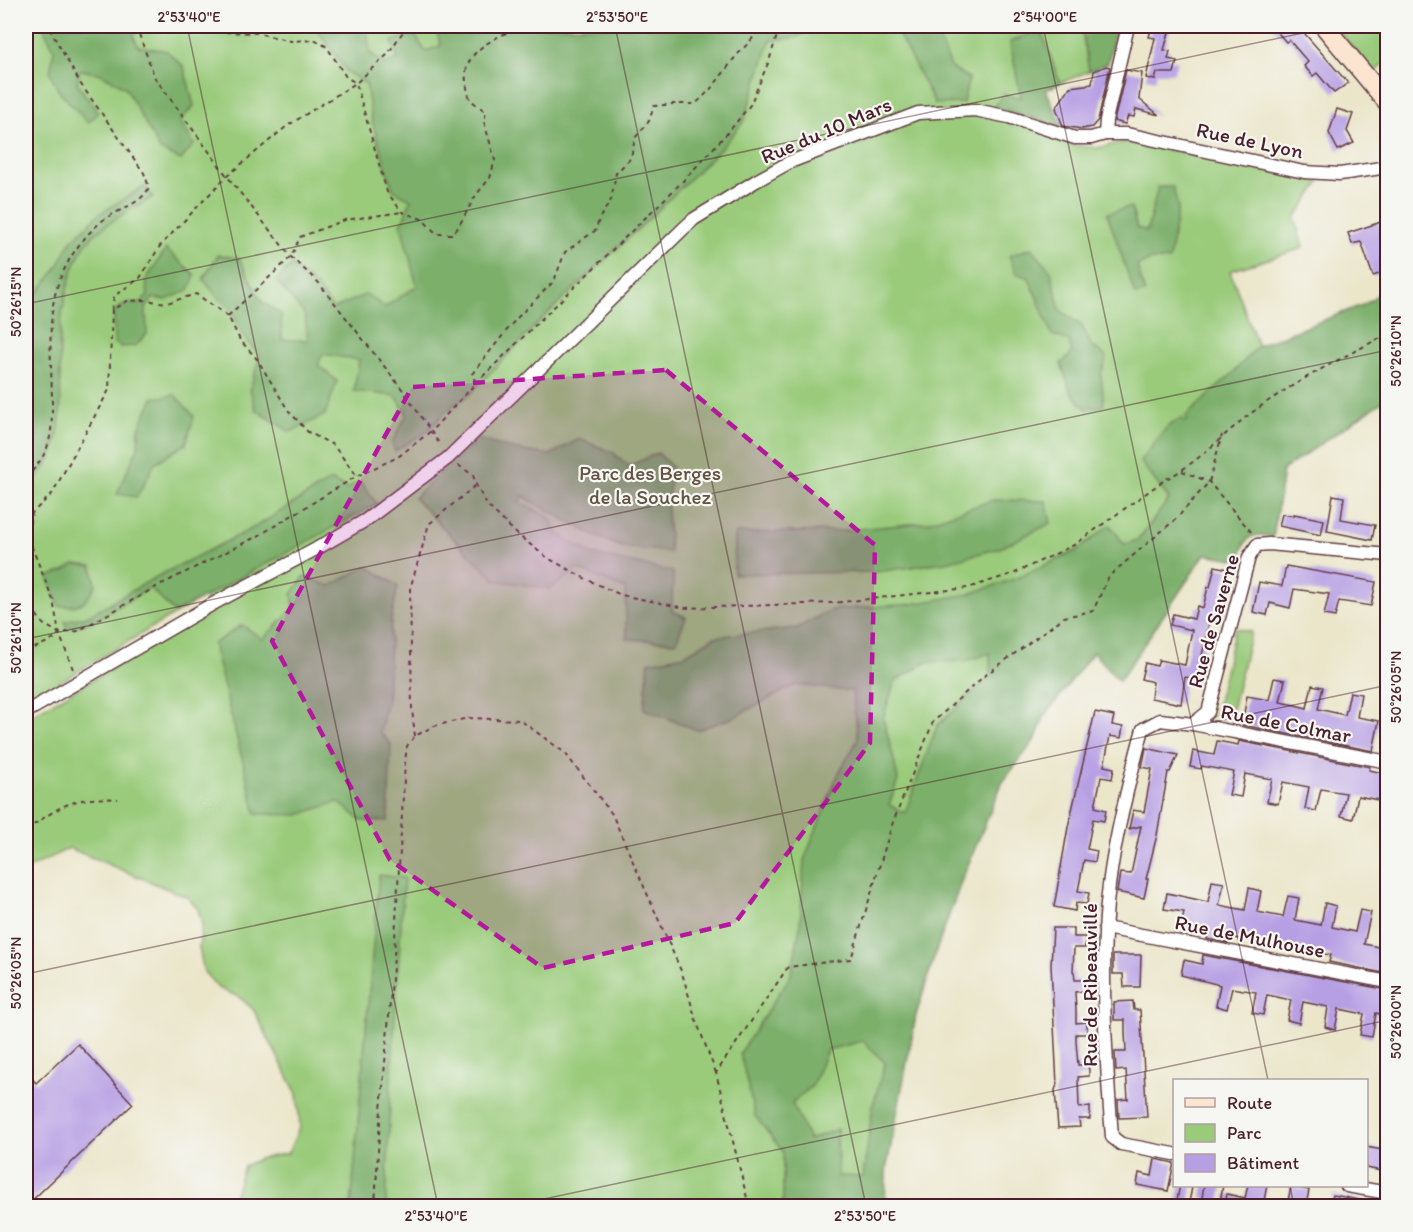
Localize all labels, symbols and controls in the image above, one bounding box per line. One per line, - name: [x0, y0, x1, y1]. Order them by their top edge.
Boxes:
- text: 2°53'40"E: [157, 8, 221, 26]
- text: 2°53'50"E: [586, 8, 648, 26]
- text: 2°54'00"E: [1013, 8, 1077, 26]
- street label: Rue du 10 Mars: [757, 91, 895, 169]
- street label: Rue de Lyon: [1194, 116, 1306, 164]
- text: 50°26'15"N: [7, 267, 25, 337]
- text: 50°26'10"N: [1387, 315, 1405, 387]
- park label: Parc des Berges de la Souchez: [579, 460, 721, 509]
- street label: Rue de Saverne: [1182, 551, 1244, 691]
- text: 50°26'10"N: [7, 602, 25, 674]
- text: 50°26'05"N: [1387, 651, 1405, 723]
- street label: Rue de Colmar: [1219, 698, 1354, 748]
- street label: Rue de Ribeauvillé: [1077, 903, 1102, 1067]
- street label: Rue de Mulhouse: [1173, 909, 1327, 963]
- text: 50°26'05"N: [7, 937, 25, 1009]
- text: 50°26'00"N: [1387, 985, 1405, 1059]
- legend: [1173, 1079, 1368, 1187]
- text: Route: [1227, 1092, 1272, 1114]
- text: Parc: [1227, 1122, 1261, 1144]
- text: Bâtiment: [1227, 1152, 1300, 1174]
- text: 2°53'40"E: [404, 1207, 468, 1225]
- text: 2°53'50"E: [834, 1207, 896, 1225]

